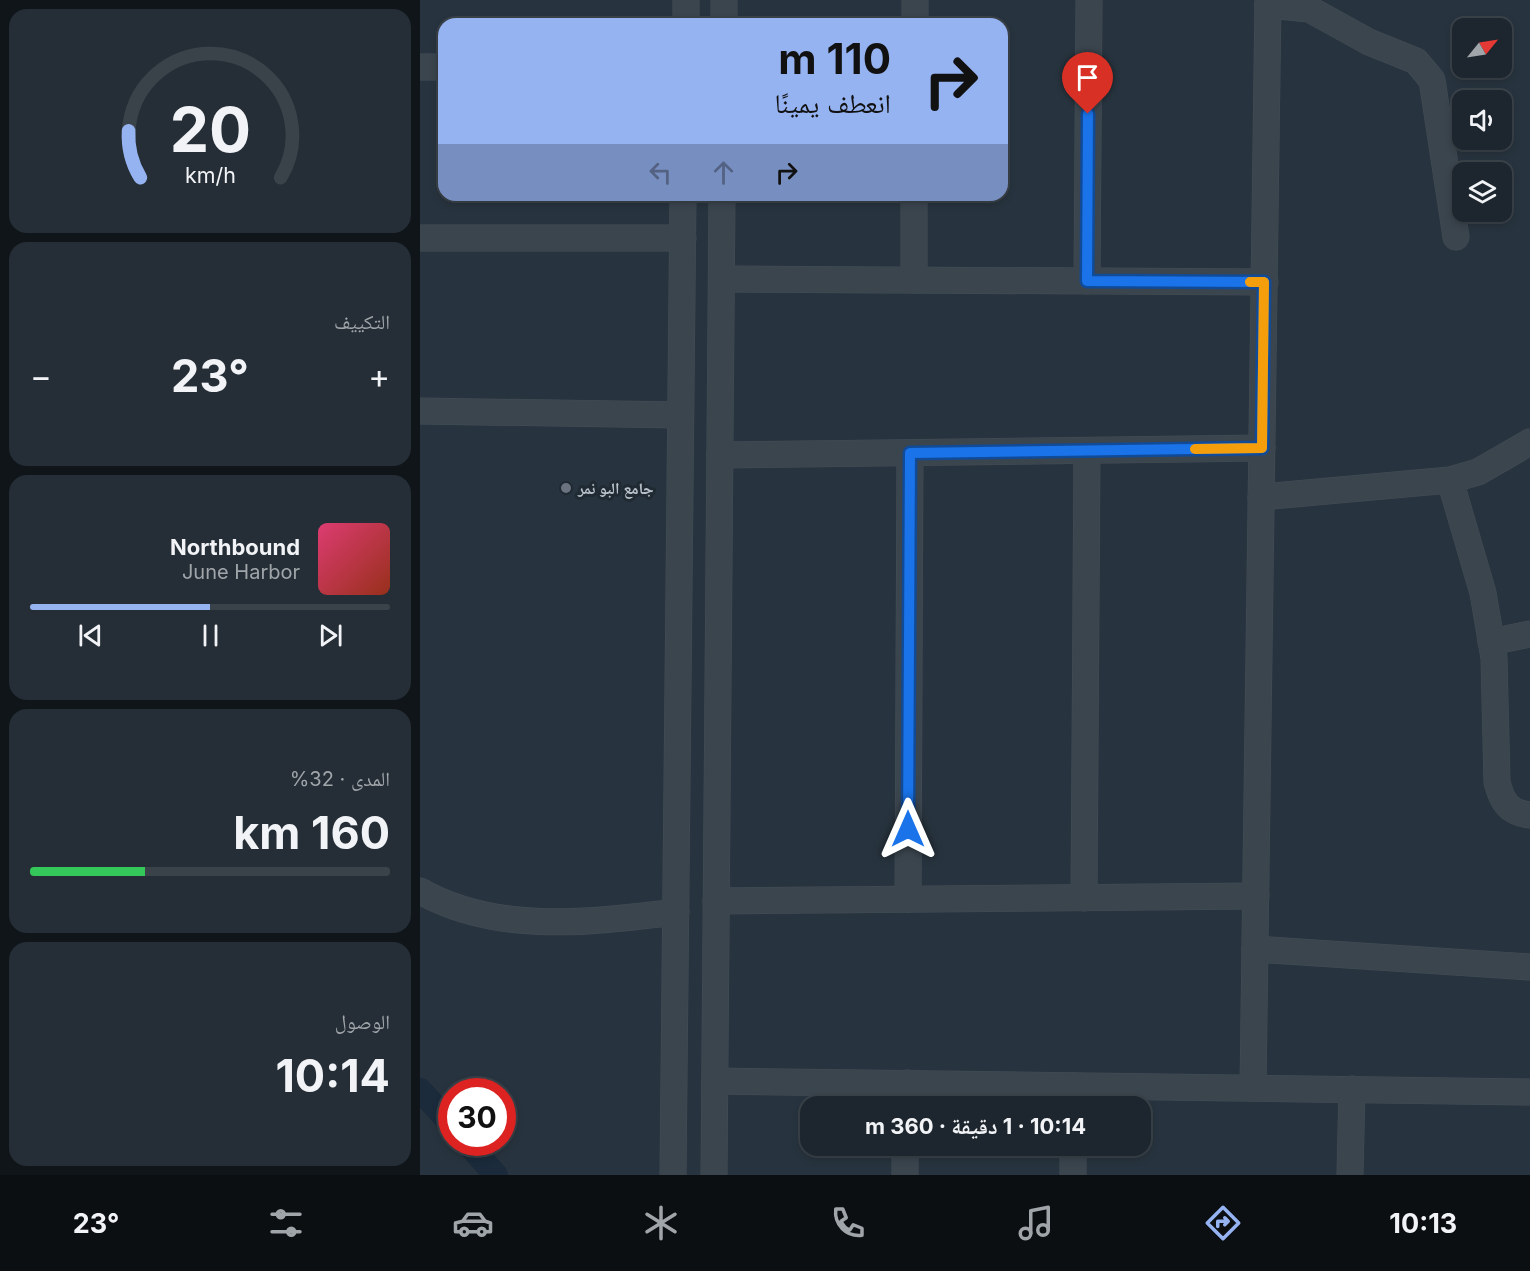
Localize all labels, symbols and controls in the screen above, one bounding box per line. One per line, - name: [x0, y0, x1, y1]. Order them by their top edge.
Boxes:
- north arrow: [1452, 18, 1512, 78]
- map controls: [1452, 18, 1512, 222]
- text: 110 m: [778, 33, 891, 84]
- icon: right: [912, 42, 990, 120]
- pin: [1062, 52, 1113, 114]
- icon: arrive: [1071, 61, 1104, 94]
- text: انعطف يمينًا: [774, 87, 891, 120]
- button: sound: [1452, 90, 1512, 150]
- text: 20: [169, 92, 251, 167]
- icon: left: [644, 156, 677, 189]
- icon: ahead: [707, 156, 740, 189]
- icon: right: [770, 156, 803, 189]
- text: km/h: [185, 162, 235, 188]
- button: layers: [1452, 162, 1512, 222]
- text: التكييف: [334, 310, 390, 334]
- text: 23°: [171, 348, 249, 403]
- text: −: [30, 356, 52, 396]
- text: +: [368, 356, 390, 396]
- place label: جامع البو نمر: [577, 478, 654, 499]
- marker: جامع البو نمر: [559, 481, 573, 495]
- text: Northbound: [170, 534, 300, 560]
- text: June Harbor: [182, 560, 300, 584]
- icon: previous: [74, 619, 107, 652]
- icon: pause: [194, 619, 227, 652]
- icon: next: [314, 619, 347, 652]
- text: المدى · 32%: [290, 767, 390, 791]
- position arrow: [876, 797, 940, 861]
- text: 160 km: [233, 805, 390, 860]
- text: الوصول: [335, 1010, 390, 1034]
- text: 10:14: [275, 1048, 390, 1103]
- speed limit sign: 30: [438, 1078, 516, 1156]
- text: 10:14 · 1 دقيقة · 360 m: [865, 1113, 1086, 1139]
- icon: filters: [265, 1202, 307, 1244]
- icon: car: [452, 1202, 494, 1244]
- icon: climate: [640, 1202, 682, 1244]
- icon: phone: [827, 1202, 869, 1244]
- icon: music: [1015, 1202, 1057, 1244]
- icon: directions: [1202, 1202, 1244, 1244]
- text: 23°: [73, 1207, 119, 1240]
- text: 10:13: [1389, 1207, 1457, 1240]

